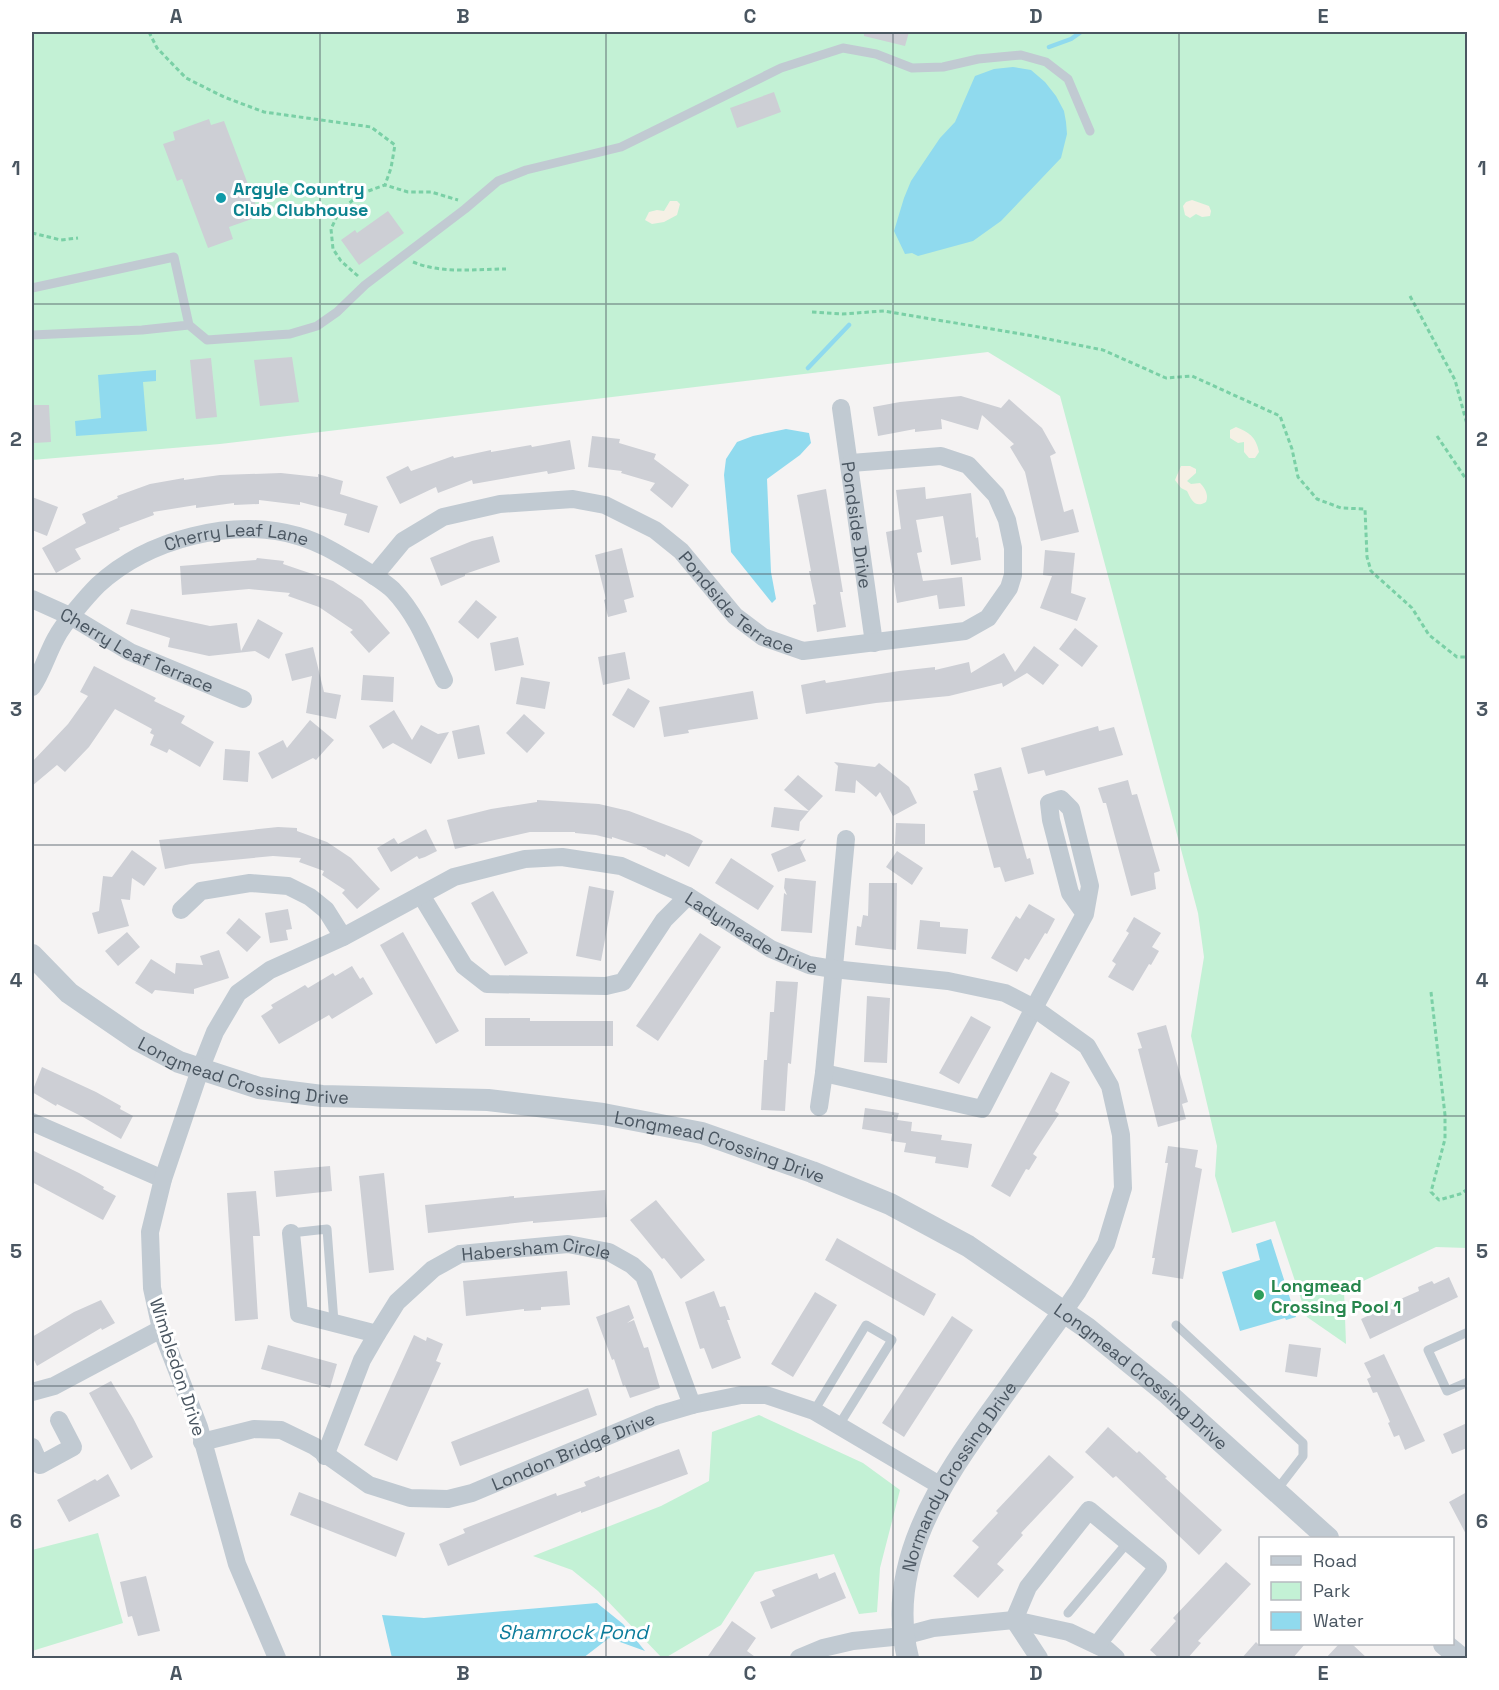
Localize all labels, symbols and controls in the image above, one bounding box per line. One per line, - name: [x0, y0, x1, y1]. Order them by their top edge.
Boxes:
- text: A: [170, 3, 183, 29]
- text: B: [456, 3, 470, 29]
- text: C: [744, 3, 757, 29]
- text: D: [1029, 3, 1043, 29]
- text: E: [1317, 3, 1329, 29]
- text: 1: [11, 155, 21, 181]
- text: 1: [1477, 155, 1487, 181]
- place label: Argyle Country Club Clubhouse: [233, 177, 369, 221]
- marker: Argyle Country Club Clubhouse: [214, 191, 228, 205]
- text: 2: [10, 426, 22, 452]
- text: 2: [1476, 426, 1488, 452]
- street label: Pondside Drive: [837, 460, 878, 590]
- street label: Cherry Leaf Lane: [161, 518, 312, 556]
- street label: Pondside Terrace: [674, 546, 797, 659]
- street label: Cherry Leaf Terrace: [57, 602, 217, 697]
- text: 3: [10, 696, 22, 722]
- text: 3: [1476, 696, 1488, 722]
- street label: Ladymeade Drive: [681, 886, 819, 978]
- text: 4: [10, 967, 23, 993]
- text: 4: [1476, 967, 1489, 993]
- street label: Longmead Crossing Drive: [134, 1031, 349, 1108]
- street label: Longmead Crossing Drive: [613, 1105, 829, 1188]
- street label: Habersham Circle: [460, 1232, 613, 1265]
- text: 5: [10, 1238, 22, 1264]
- text: 5: [1476, 1238, 1488, 1264]
- place label: Longmead Crossing Pool 1: [1271, 1274, 1401, 1318]
- marker: Longmead Crossing Pool 1: [1252, 1288, 1266, 1302]
- street label: Wimbledon Drive: [145, 1295, 211, 1439]
- street label: Longmead Crossing Drive: [1050, 1298, 1233, 1454]
- street label: Normandy Crossing Drive: [896, 1376, 1021, 1574]
- street label: London Bridge Drive: [488, 1406, 658, 1495]
- text: 6: [10, 1508, 22, 1534]
- text: 6: [1476, 1508, 1488, 1534]
- legend: [1259, 1537, 1454, 1645]
- text: Road: [1313, 1549, 1357, 1572]
- text: Park: [1313, 1579, 1351, 1602]
- text: Water: [1313, 1609, 1364, 1632]
- water label: Shamrock Pond: [498, 1619, 650, 1645]
- text: A: [170, 1660, 183, 1686]
- text: B: [456, 1660, 470, 1686]
- text: C: [744, 1660, 757, 1686]
- text: D: [1029, 1660, 1043, 1686]
- text: E: [1317, 1660, 1329, 1686]

